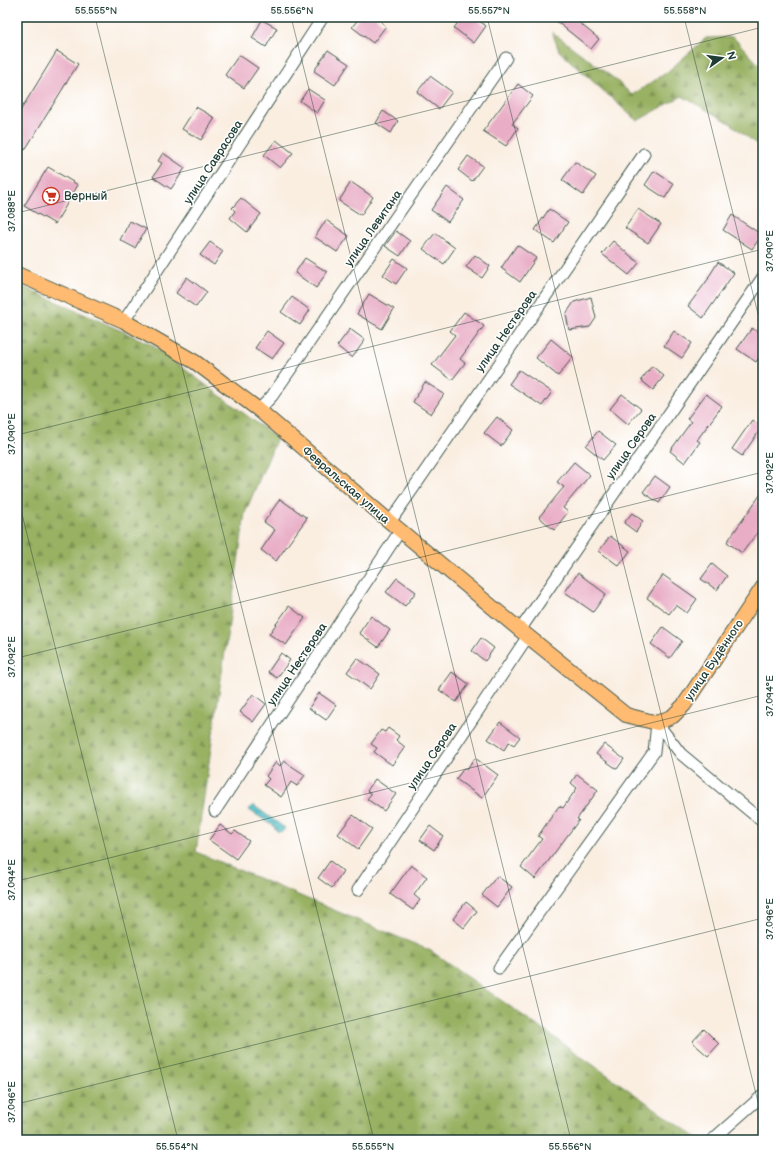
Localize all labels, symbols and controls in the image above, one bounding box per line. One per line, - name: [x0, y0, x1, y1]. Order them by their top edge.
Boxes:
- text: 55.555°N: [75, 5, 117, 17]
- text: 55.556°N: [271, 5, 313, 17]
- text: 55.557°N: [468, 5, 510, 17]
- text: 55.558°N: [664, 5, 706, 17]
- north arrow: [702, 38, 742, 78]
- text: N: [724, 50, 739, 61]
- street label: улица Саврасова: [181, 117, 246, 207]
- supermarket icon: Верный: [41, 186, 61, 206]
- street label: улица Левитана: [341, 187, 405, 269]
- place label: Верный: [64, 189, 107, 204]
- text: 37.088°E: [6, 190, 18, 232]
- text: 37.090°E: [764, 230, 776, 272]
- street label: улица Нестерова: [473, 287, 540, 375]
- street label: улица Серова: [603, 410, 660, 482]
- text: 37.090°E: [6, 413, 18, 455]
- street label: Февральская улица: [299, 443, 393, 527]
- text: 37.092°E: [764, 452, 776, 494]
- street label: улица Будённого: [682, 617, 747, 704]
- street label: улица Нестерова: [264, 620, 331, 709]
- text: 37.092°E: [6, 636, 18, 678]
- text: 37.094°E: [764, 675, 776, 717]
- street label: улица Серова: [404, 720, 460, 793]
- text: 37.094°E: [6, 859, 18, 901]
- text: 37.096°E: [764, 898, 776, 940]
- text: 37.096°E: [6, 1081, 18, 1123]
- text: 55.554°N: [156, 1141, 198, 1153]
- text: 55.555°N: [352, 1141, 394, 1153]
- text: 55.556°N: [549, 1141, 591, 1153]

